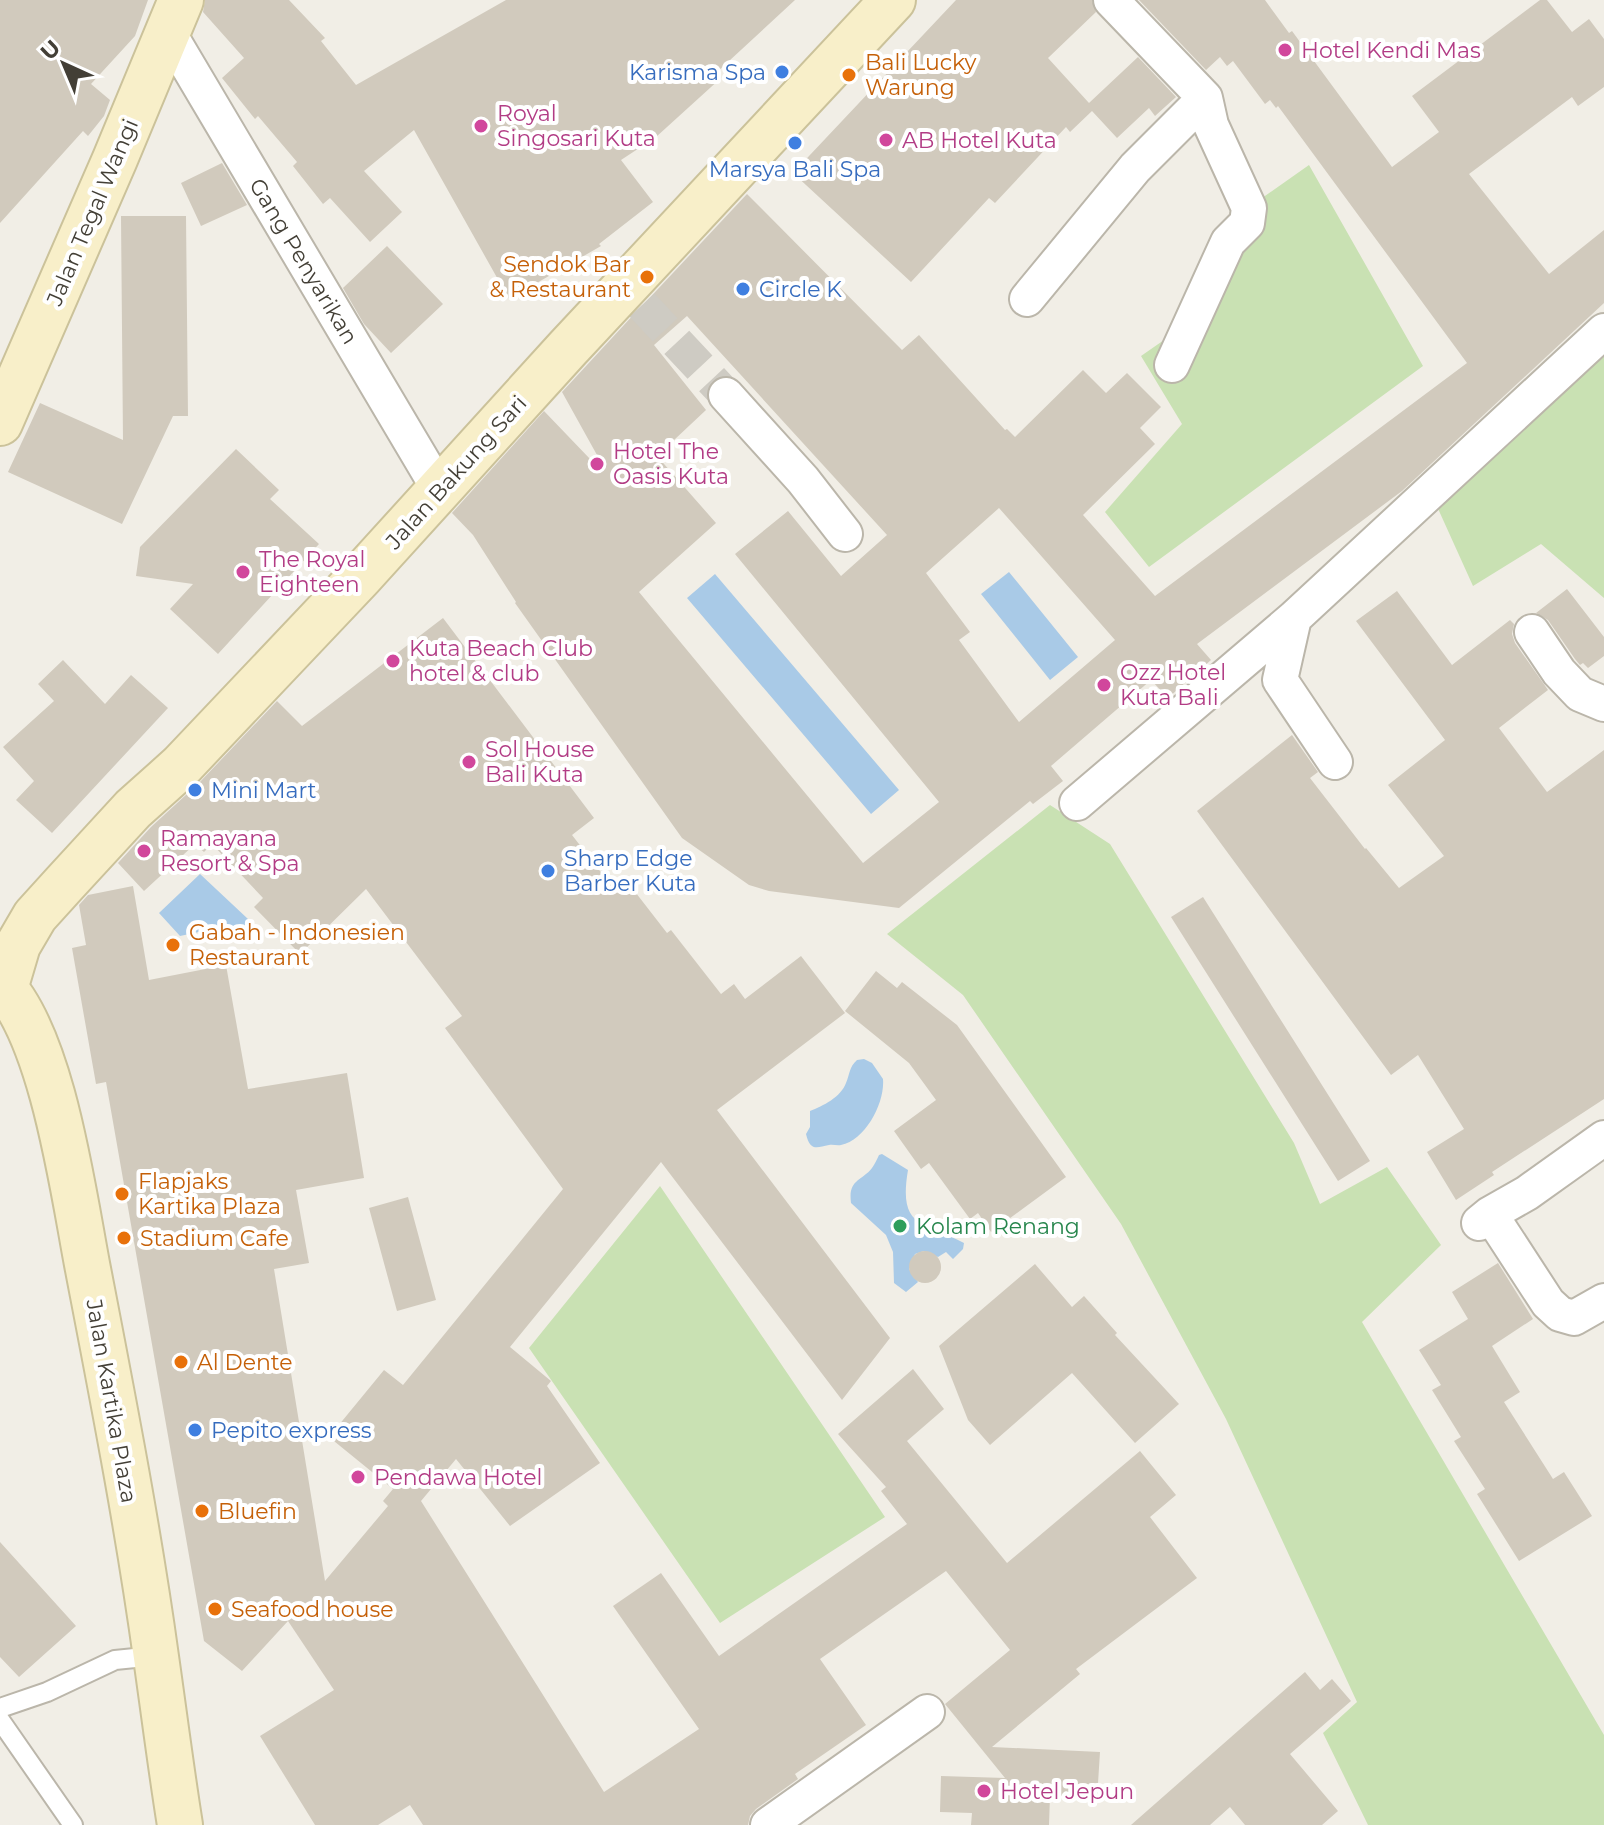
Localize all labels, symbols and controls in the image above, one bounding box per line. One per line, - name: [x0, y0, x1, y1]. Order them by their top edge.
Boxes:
- north arrow: [24, 24, 104, 104]
- text: U: [35, 34, 66, 66]
- place label: Hotel Kendi Mas: [1301, 37, 1481, 64]
- marker: Hotel Kendi Mas: [1276, 41, 1294, 59]
- place label: Bali Lucky Warung: [865, 49, 977, 101]
- place label: Karisma Spa: [629, 59, 766, 86]
- marker: Karisma Spa: [773, 63, 791, 81]
- marker: Bali Lucky Warung: [840, 66, 858, 84]
- place label: Royal Singosari Kuta: [497, 100, 656, 152]
- street label: Jalan Tegal Wangi: [41, 115, 144, 310]
- marker: Royal Singosari Kuta: [472, 117, 490, 135]
- place label: AB Hotel Kuta: [902, 127, 1057, 154]
- marker: AB Hotel Kuta: [877, 131, 895, 149]
- marker: Marsya Bali Spa: [786, 134, 804, 152]
- place label: Marsya Bali Spa: [709, 156, 881, 183]
- street label: Gang Penyarikan: [243, 173, 364, 349]
- place label: Sendok Bar & Restaurant: [490, 251, 631, 303]
- marker: Sendok Bar & Restaurant: [638, 268, 656, 286]
- place label: Circle K: [759, 276, 842, 303]
- marker: Circle K: [734, 280, 752, 298]
- street label: Jalan Bakung Sari: [380, 390, 533, 556]
- place label: Hotel The Oasis Kuta: [613, 438, 729, 490]
- marker: Hotel The Oasis Kuta: [588, 455, 606, 473]
- place label: The Royal Eighteen: [259, 546, 365, 598]
- marker: The Royal Eighteen: [234, 563, 252, 581]
- place label: Kuta Beach Club hotel & club: [409, 635, 593, 687]
- marker: Kuta Beach Club hotel & club: [384, 652, 402, 670]
- place label: Ozz Hotel Kuta Bali: [1120, 659, 1226, 711]
- marker: Ozz Hotel Kuta Bali: [1095, 676, 1113, 694]
- place label: Sol House Bali Kuta: [485, 736, 595, 788]
- marker: Sol House Bali Kuta: [460, 753, 478, 771]
- place label: Mini Mart: [211, 777, 317, 804]
- marker: Mini Mart: [186, 781, 204, 799]
- place label: Ramayana Resort & Spa: [160, 825, 299, 877]
- marker: Ramayana Resort & Spa: [135, 842, 153, 860]
- place label: Sharp Edge Barber Kuta: [564, 845, 697, 897]
- marker: Sharp Edge Barber Kuta: [539, 862, 557, 880]
- place label: Gabah - Indonesien Restaurant: [189, 919, 405, 971]
- marker: Gabah - Indonesien Restaurant: [164, 936, 182, 954]
- place label: Flapjaks Kartika Plaza: [138, 1168, 281, 1220]
- marker: Flapjaks Kartika Plaza: [113, 1185, 131, 1203]
- place label: Kolam Renang: [916, 1213, 1080, 1240]
- marker: Kolam Renang: [891, 1217, 909, 1235]
- place label: Stadium Cafe: [140, 1225, 289, 1252]
- marker: Stadium Cafe: [115, 1229, 133, 1247]
- street label: Jalan Kartika Plaza: [80, 1296, 143, 1505]
- place label: Al Dente: [197, 1349, 293, 1376]
- marker: Al Dente: [172, 1353, 190, 1371]
- place label: Pepito express: [211, 1417, 372, 1444]
- marker: Pepito express: [186, 1421, 204, 1439]
- place label: Pendawa Hotel: [374, 1464, 542, 1491]
- marker: Pendawa Hotel: [349, 1468, 367, 1486]
- place label: Bluefin: [218, 1498, 297, 1525]
- marker: Bluefin: [193, 1502, 211, 1520]
- place label: Seafood house: [231, 1596, 393, 1623]
- marker: Seafood house: [206, 1600, 224, 1618]
- place label: Hotel Jepun: [1000, 1778, 1134, 1805]
- marker: Hotel Jepun: [975, 1782, 993, 1800]

